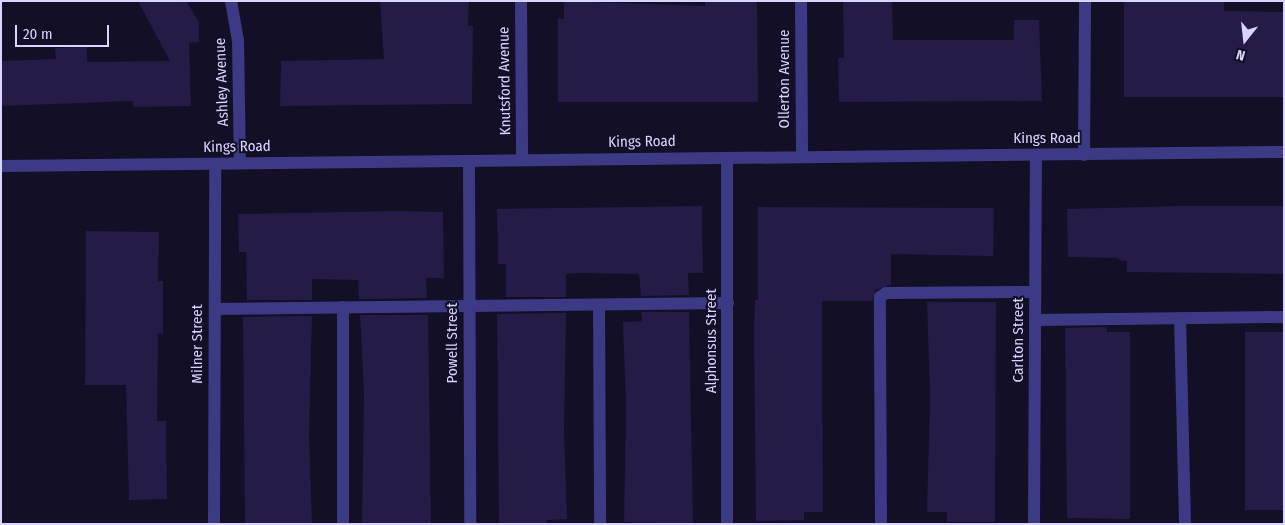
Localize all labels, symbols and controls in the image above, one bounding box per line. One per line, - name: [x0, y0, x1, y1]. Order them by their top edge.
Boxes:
- scale bar: [18, 15, 111, 47]
- north arrow: [1220, 15, 1270, 65]
- text: 20 m: [23, 25, 53, 43]
- street label: Knutsford Avenue: [495, 26, 515, 136]
- street label: Ollerton Avenue: [776, 30, 794, 128]
- street label: Ashley Avenue: [211, 37, 233, 127]
- text: N: [1234, 46, 1247, 64]
- street label: Kings Road: [1013, 130, 1081, 148]
- street label: Kings Road: [608, 132, 676, 152]
- street label: Kings Road: [203, 137, 271, 157]
- street label: Alphonsus Street: [703, 289, 721, 393]
- street label: Carlton Street: [1010, 298, 1028, 382]
- street label: Powell Street: [444, 303, 462, 383]
- street label: Milner Street: [189, 304, 207, 384]

